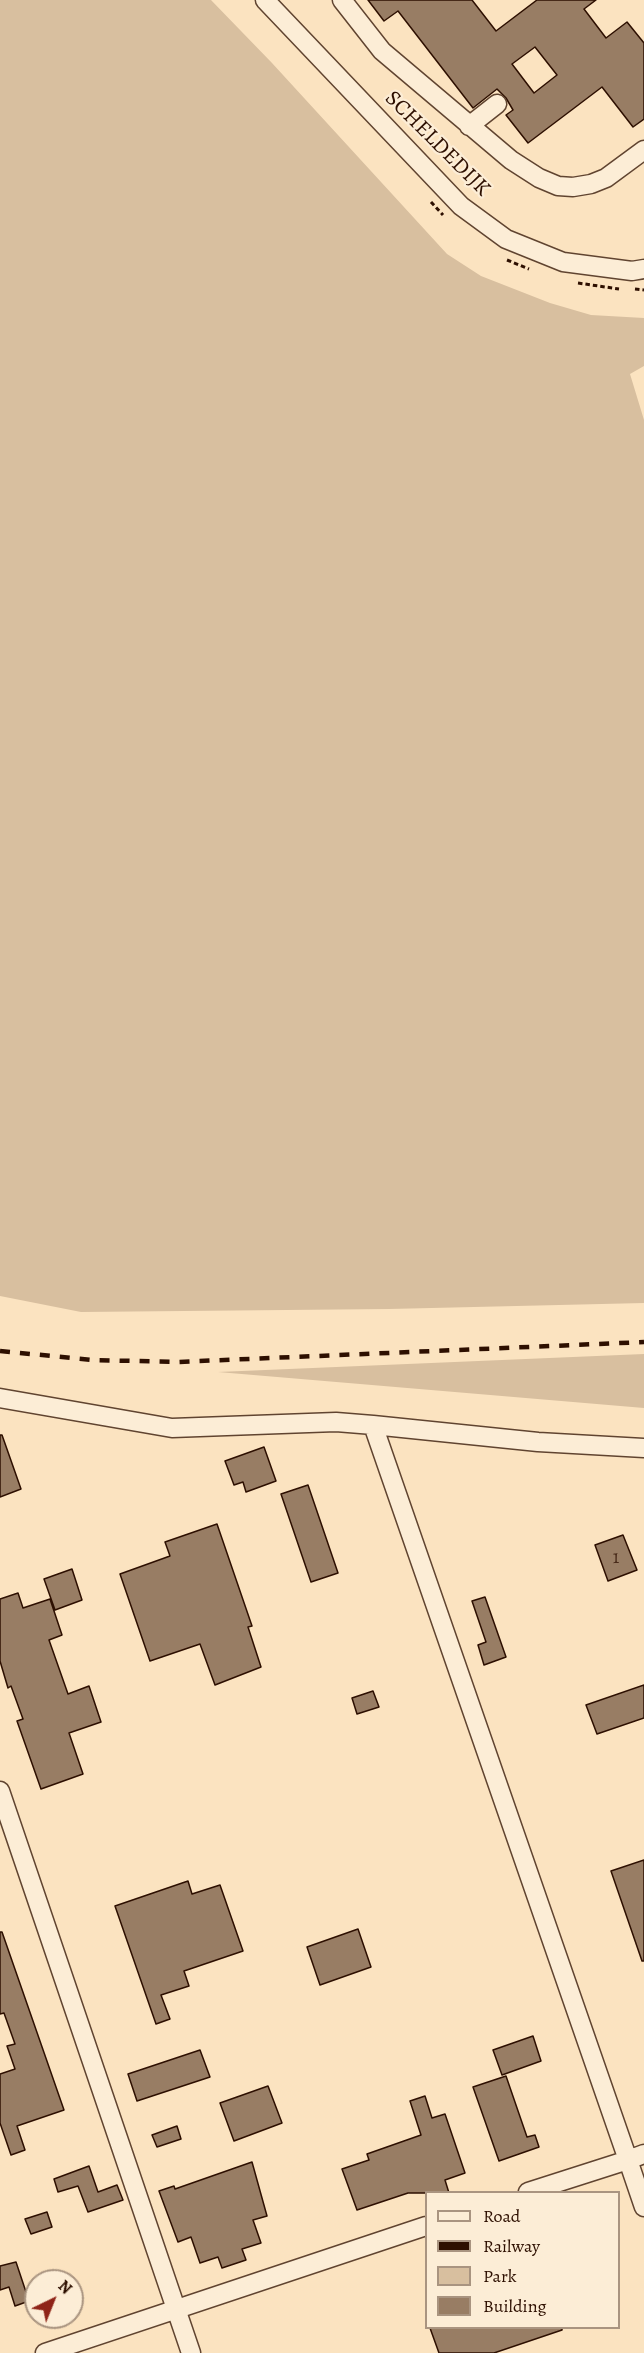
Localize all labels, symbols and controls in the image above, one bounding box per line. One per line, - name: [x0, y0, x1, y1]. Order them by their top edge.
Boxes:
- street label: SCHELDEDIJK: [379, 86, 495, 202]
- house number: 1: [613, 1546, 619, 1570]
- legend: [425, 2191, 620, 2329]
- text: Road: [483, 2204, 520, 2228]
- text: Railway: [483, 2234, 540, 2258]
- text: Park: [483, 2264, 517, 2288]
- north arrow: [24, 2269, 84, 2329]
- text: N: [53, 2275, 77, 2299]
- text: Building: [483, 2294, 547, 2318]

